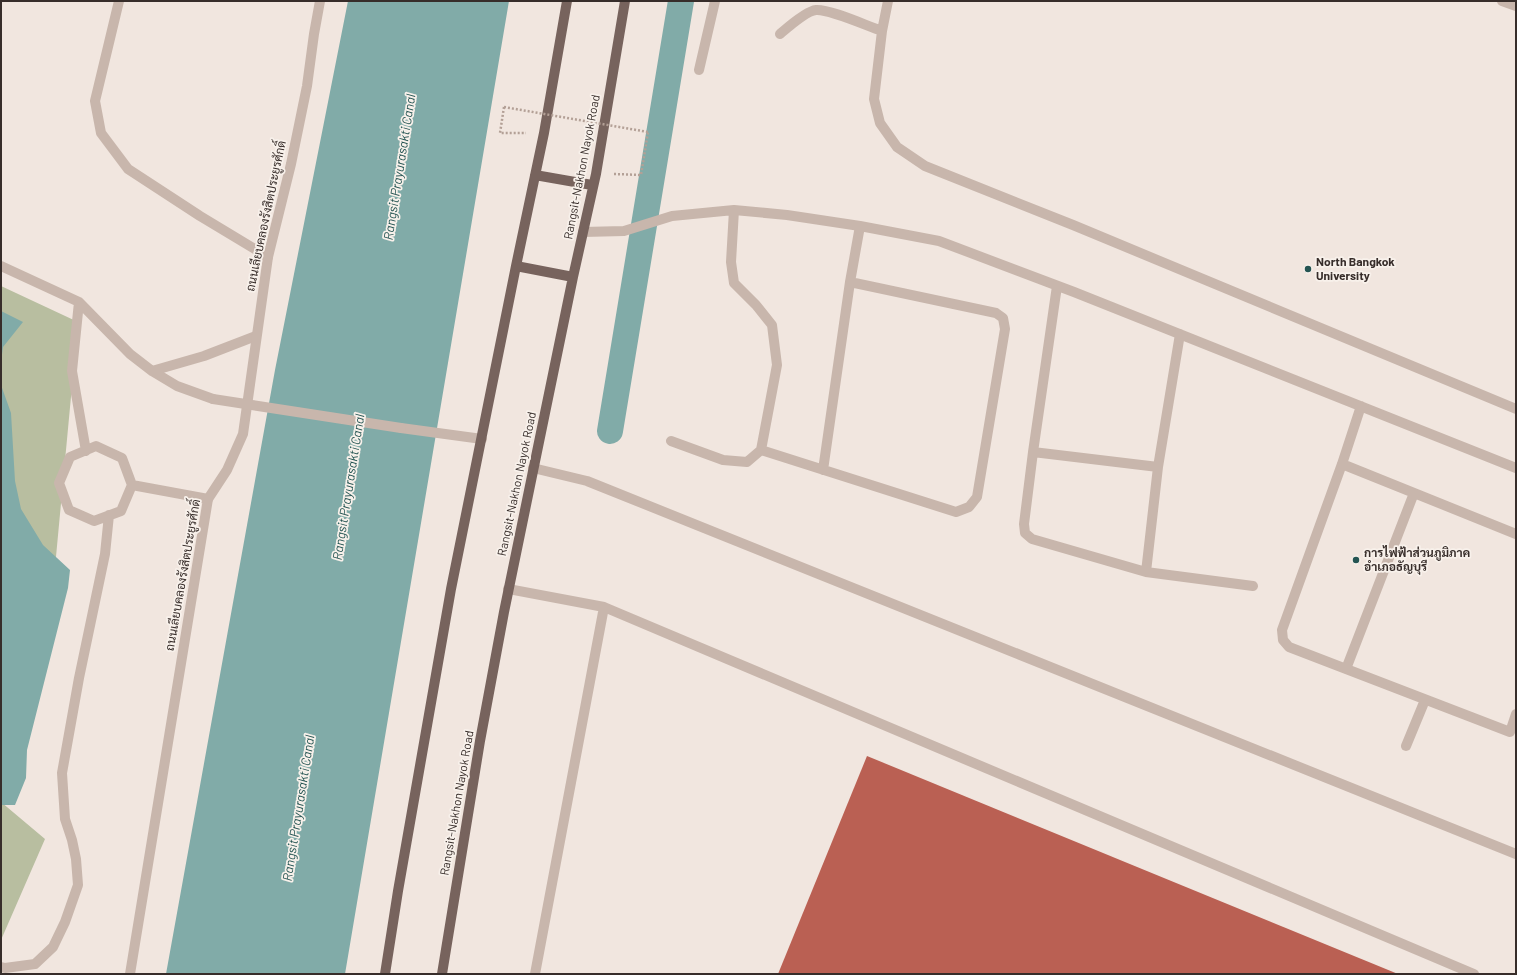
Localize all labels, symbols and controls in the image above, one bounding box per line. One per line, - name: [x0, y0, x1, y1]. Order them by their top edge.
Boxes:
- water label: Rangsit Prayurasakti Canal: [380, 93, 418, 241]
- street label: Rangsit-Nakhon Nayok Road: [560, 93, 602, 240]
- street label: ถนนเลียบคลองรังสิตประยูรศักดิ์: [239, 138, 290, 293]
- place label: North Bangkok University: [1316, 254, 1395, 282]
- marker: North Bangkok University: [1303, 264, 1313, 274]
- street label: Rangsit-Nakhon Nayok Road: [494, 410, 538, 557]
- water label: Rangsit Prayurasakti Canal: [329, 413, 367, 561]
- street label: ถนนเลียบคลองรังสิตประยูรศักดิ์: [158, 497, 204, 652]
- place label: การไฟฟ้าส่วนภูมิภาค อำเภอธัญบุรี: [1364, 545, 1470, 575]
- marker: การไฟฟ้าส่วนภูมิภาค อำเภอธัญบุรี: [1351, 555, 1361, 565]
- street label: Rangsit-Nakhon Nayok Road: [436, 729, 476, 876]
- water label: Rangsit Prayurasakti Canal: [279, 734, 317, 882]

